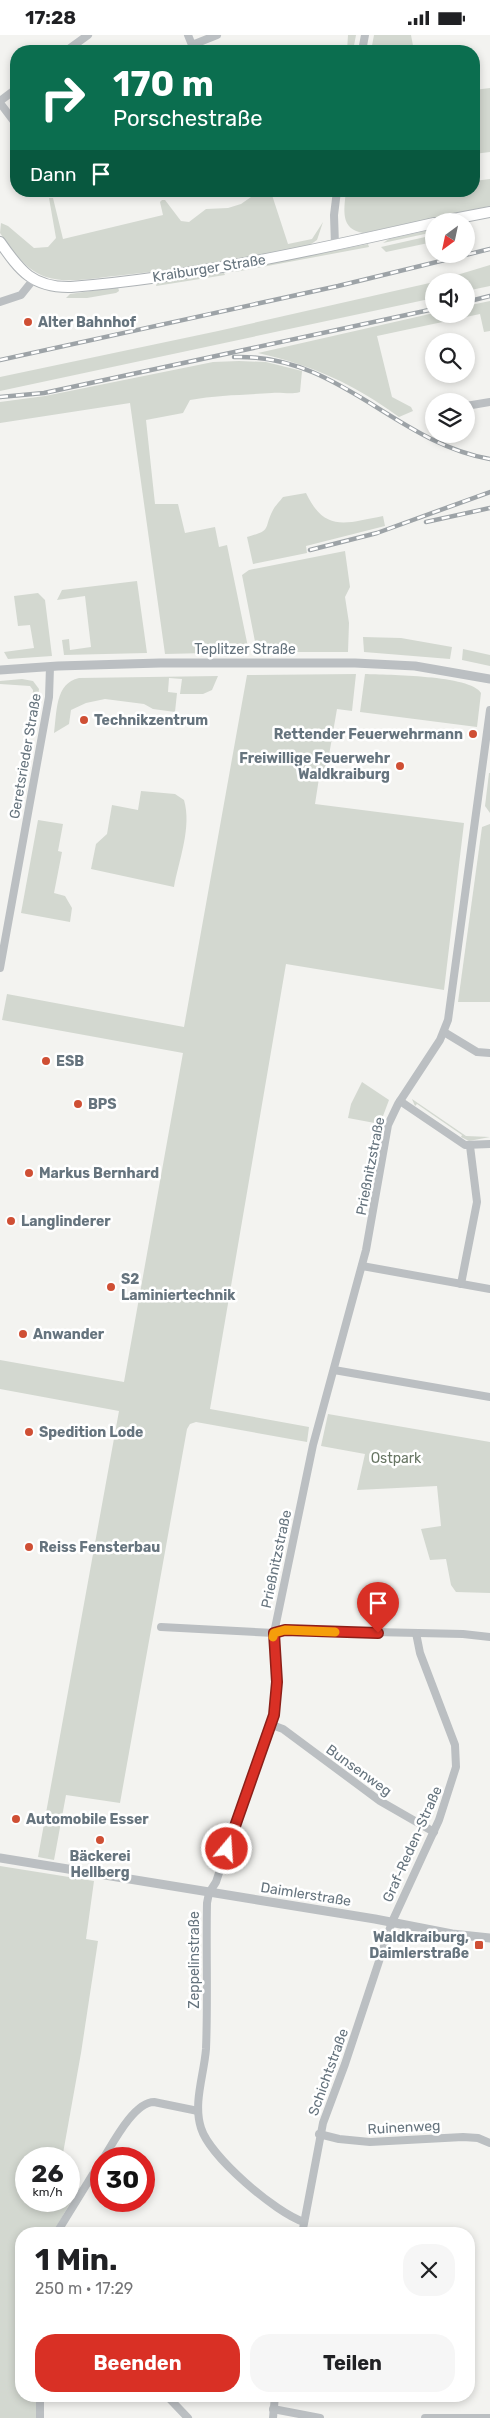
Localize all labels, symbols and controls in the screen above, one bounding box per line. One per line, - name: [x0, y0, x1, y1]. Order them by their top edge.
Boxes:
- text: 17:28: [25, 6, 76, 29]
- text: 170 m: [113, 63, 214, 105]
- icon: right: [30, 65, 95, 130]
- text: Porschestraße: [113, 105, 262, 132]
- icon: arrive: [87, 160, 115, 188]
- text: Dann: [30, 163, 77, 186]
- north arrow: [425, 213, 475, 263]
- map controls: [425, 213, 475, 443]
- street label: Kraiburger Straße: [151, 251, 267, 286]
- button: sound: [425, 273, 475, 323]
- place label: Alter Bahnhof: [38, 314, 137, 331]
- marker: Alter Bahnhof: [22, 316, 34, 328]
- button: search: [425, 333, 475, 383]
- button: layers: [425, 393, 475, 443]
- street label: Teplitzer Straße: [194, 641, 296, 658]
- street label: Geretsrieder Straße: [6, 692, 45, 820]
- place label: Technikzentrum: [94, 712, 208, 729]
- marker: Technikzentrum: [78, 714, 90, 726]
- place label: Rettender Feuerwehrmann: [274, 726, 463, 743]
- marker: Rettender Feuerwehrmann: [467, 728, 479, 740]
- place label: Freiwillige Feuerwehr Waldkraiburg: [239, 750, 391, 783]
- marker: Freiwillige Feuerwehr Waldkraiburg: [394, 760, 406, 772]
- place label: ESB: [56, 1053, 84, 1070]
- marker: ESB: [40, 1055, 52, 1067]
- place label: BPS: [88, 1096, 117, 1113]
- marker: BPS: [72, 1098, 84, 1110]
- street label: Prießnitzstraße: [353, 1115, 388, 1217]
- place label: Markus Bernhard: [39, 1165, 159, 1182]
- marker: Markus Bernhard: [23, 1167, 35, 1179]
- place label: Langlinderer: [21, 1213, 111, 1230]
- marker: Langlinderer: [5, 1215, 17, 1227]
- place label: S2 Laminiertechnik: [121, 1271, 236, 1304]
- marker: S2 Laminiertechnik: [105, 1281, 117, 1293]
- place label: Anwander: [33, 1326, 105, 1343]
- marker: Anwander: [17, 1328, 29, 1340]
- place label: Spedition Lode: [39, 1424, 143, 1441]
- marker: Spedition Lode: [23, 1426, 35, 1438]
- park label: Ostpark: [371, 1450, 422, 1467]
- street label: Prießnitzstraße: [258, 1508, 295, 1610]
- place label: Reiss Fensterbau: [39, 1539, 160, 1556]
- marker: Reiss Fensterbau: [23, 1541, 35, 1553]
- pin: [357, 1582, 399, 1633]
- icon: arrive: [364, 1589, 392, 1617]
- street label: Bunsenweg: [323, 1741, 395, 1800]
- street label: Graf-Reden-Straße: [379, 1783, 446, 1905]
- place label: Automobile Esser: [26, 1811, 149, 1828]
- marker: Automobile Esser: [10, 1813, 22, 1825]
- position arrow: [200, 1822, 252, 1874]
- marker: Bäckerei Hellberg: [94, 1834, 106, 1846]
- place label: Bäckerei Hellberg: [69, 1848, 131, 1881]
- street label: Daimlerstraße: [259, 1879, 353, 1910]
- street label: Zeppelinstraße: [186, 1911, 203, 2009]
- place label: Waldkraiburg, Daimlerstraße: [369, 1929, 469, 1962]
- marker: Waldkraiburg, Daimlerstraße: [473, 1939, 485, 1951]
- street label: Schichtstraße: [305, 2026, 352, 2118]
- street label: Ruinenweg: [367, 2117, 441, 2138]
- speed limit sign: 30: [90, 2147, 155, 2212]
- text: 26: [31, 2159, 64, 2188]
- text: km/h: [33, 2185, 62, 2199]
- text: 1 Min.: [35, 2242, 118, 2278]
- button: close: [403, 2244, 455, 2296]
- text: 250 m · 17:29: [35, 2279, 133, 2298]
- button: Beenden: [35, 2334, 240, 2392]
- button: Teilen: [250, 2334, 455, 2392]

